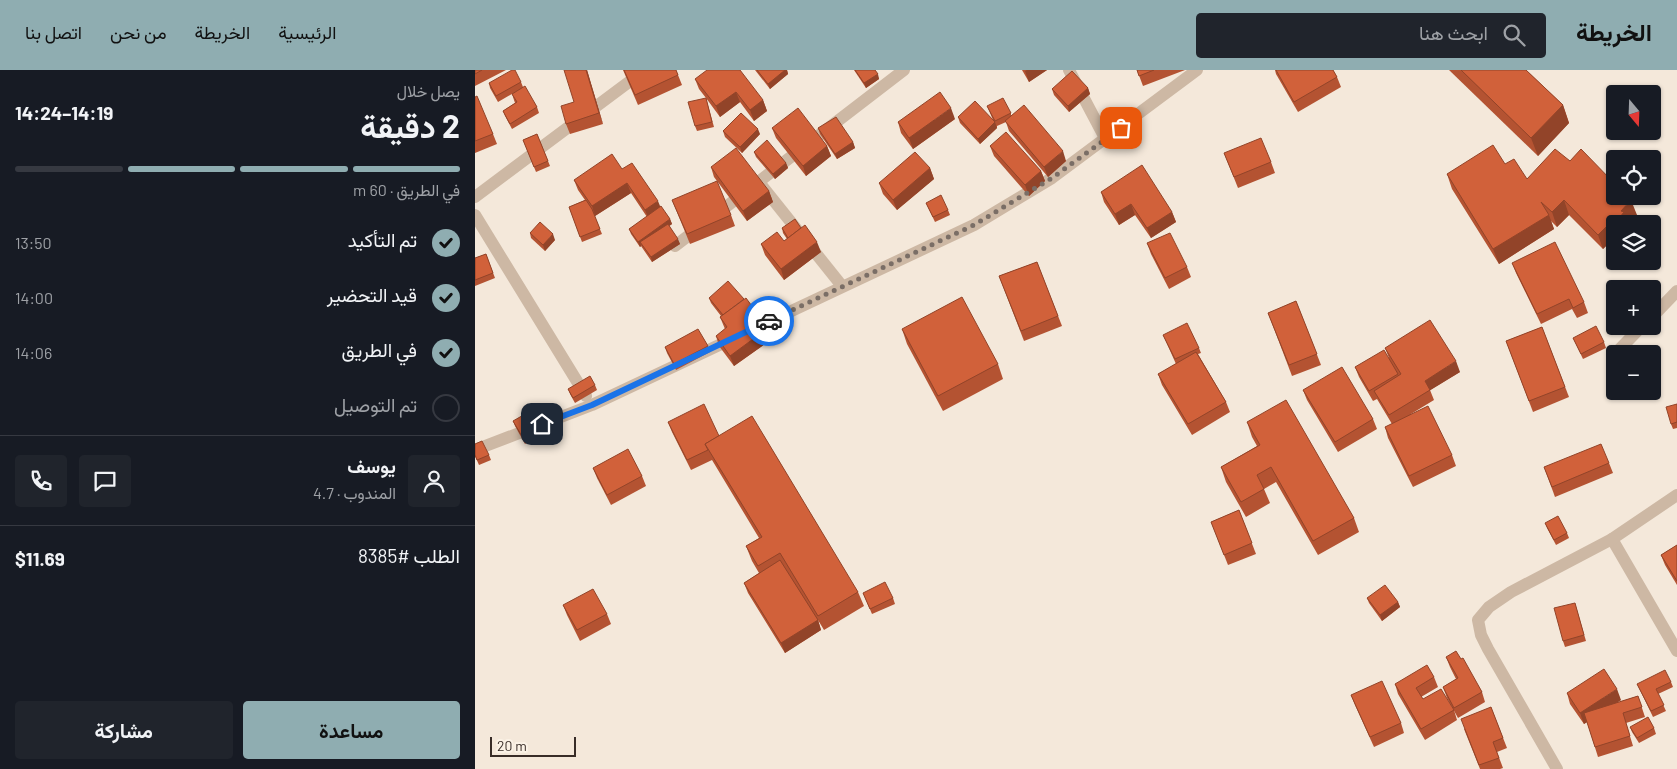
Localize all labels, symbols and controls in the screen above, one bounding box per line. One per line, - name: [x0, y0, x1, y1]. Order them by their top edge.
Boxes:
- search box: [1196, 13, 1546, 58]
- text: الخريطة: [1576, 17, 1652, 46]
- text: اتصل بنا: [25, 21, 82, 43]
- text: من نحن: [110, 21, 167, 43]
- text: الخريطة: [195, 21, 250, 43]
- text: الرئيسية: [278, 21, 336, 43]
- text: ابحث هنا: [1419, 21, 1488, 44]
- icon: search: [1500, 21, 1528, 49]
- text: يصل خلال: [397, 81, 460, 100]
- north arrow: [1606, 85, 1661, 140]
- map controls: [1606, 85, 1661, 400]
- text: 14:19–14:24: [15, 101, 113, 124]
- text: 2 دقيقة: [360, 106, 460, 144]
- pin: [1100, 107, 1142, 149]
- icon: bag: [1107, 114, 1135, 142]
- button: locate: [1606, 150, 1661, 205]
- text: في الطريق · 60 m: [353, 180, 460, 199]
- button: layers: [1606, 215, 1661, 270]
- text: تم التأكيد: [348, 228, 417, 251]
- icon: check: [432, 229, 460, 257]
- text: 13:50: [15, 233, 52, 252]
- button: +: [1606, 280, 1661, 335]
- text: قيد التحضير: [327, 283, 417, 306]
- icon: check: [432, 284, 460, 312]
- text: 14:00: [15, 288, 53, 307]
- courier: [744, 296, 794, 346]
- icon: car: [755, 307, 783, 335]
- text: في الطريق: [342, 338, 417, 361]
- icon: check: [432, 339, 460, 367]
- text: 14:06: [15, 343, 52, 362]
- button: −: [1606, 345, 1661, 400]
- text: تم التوصيل: [334, 393, 417, 416]
- pin: [521, 403, 563, 445]
- icon: home: [528, 410, 556, 438]
- text: يوسف: [347, 454, 396, 477]
- button: phone: [15, 455, 67, 507]
- button: chat: [79, 455, 131, 507]
- button: person: [408, 455, 460, 507]
- text: المندوب · 4.7: [313, 483, 396, 502]
- text: الطلب #8385: [358, 544, 460, 567]
- text: $11.69: [15, 547, 65, 570]
- button: مشاركة: [15, 701, 233, 759]
- button: مساعدة: [243, 701, 460, 759]
- scale bar: [490, 734, 576, 757]
- text: 20 m: [497, 737, 527, 754]

